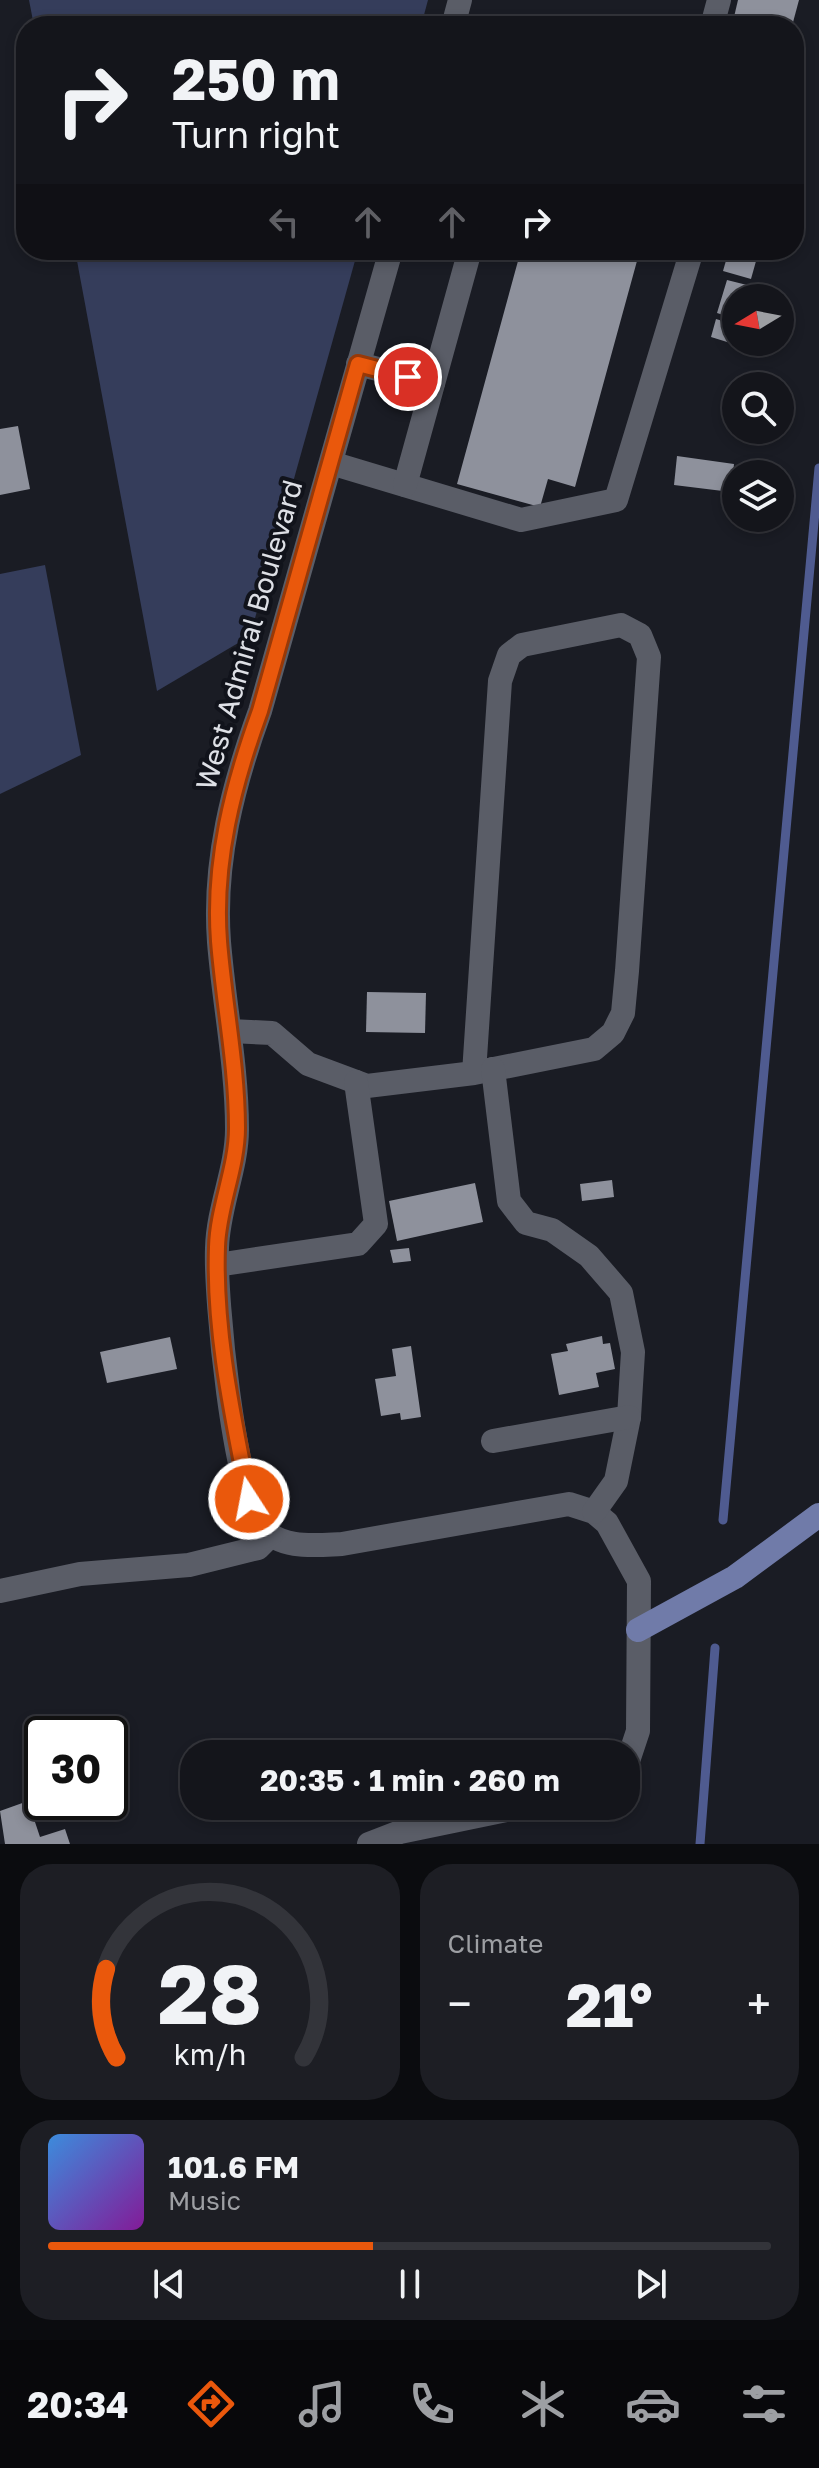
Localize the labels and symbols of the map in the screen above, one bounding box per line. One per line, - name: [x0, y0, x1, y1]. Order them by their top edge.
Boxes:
- north arrow: [722, 284, 794, 356]
- pin: [374, 343, 442, 411]
- street label: West Admiral Boulevard: [188, 476, 309, 794]
- position arrow: [207, 1457, 291, 1541]
- speed limit sign: 30: [24, 1716, 128, 1820]

